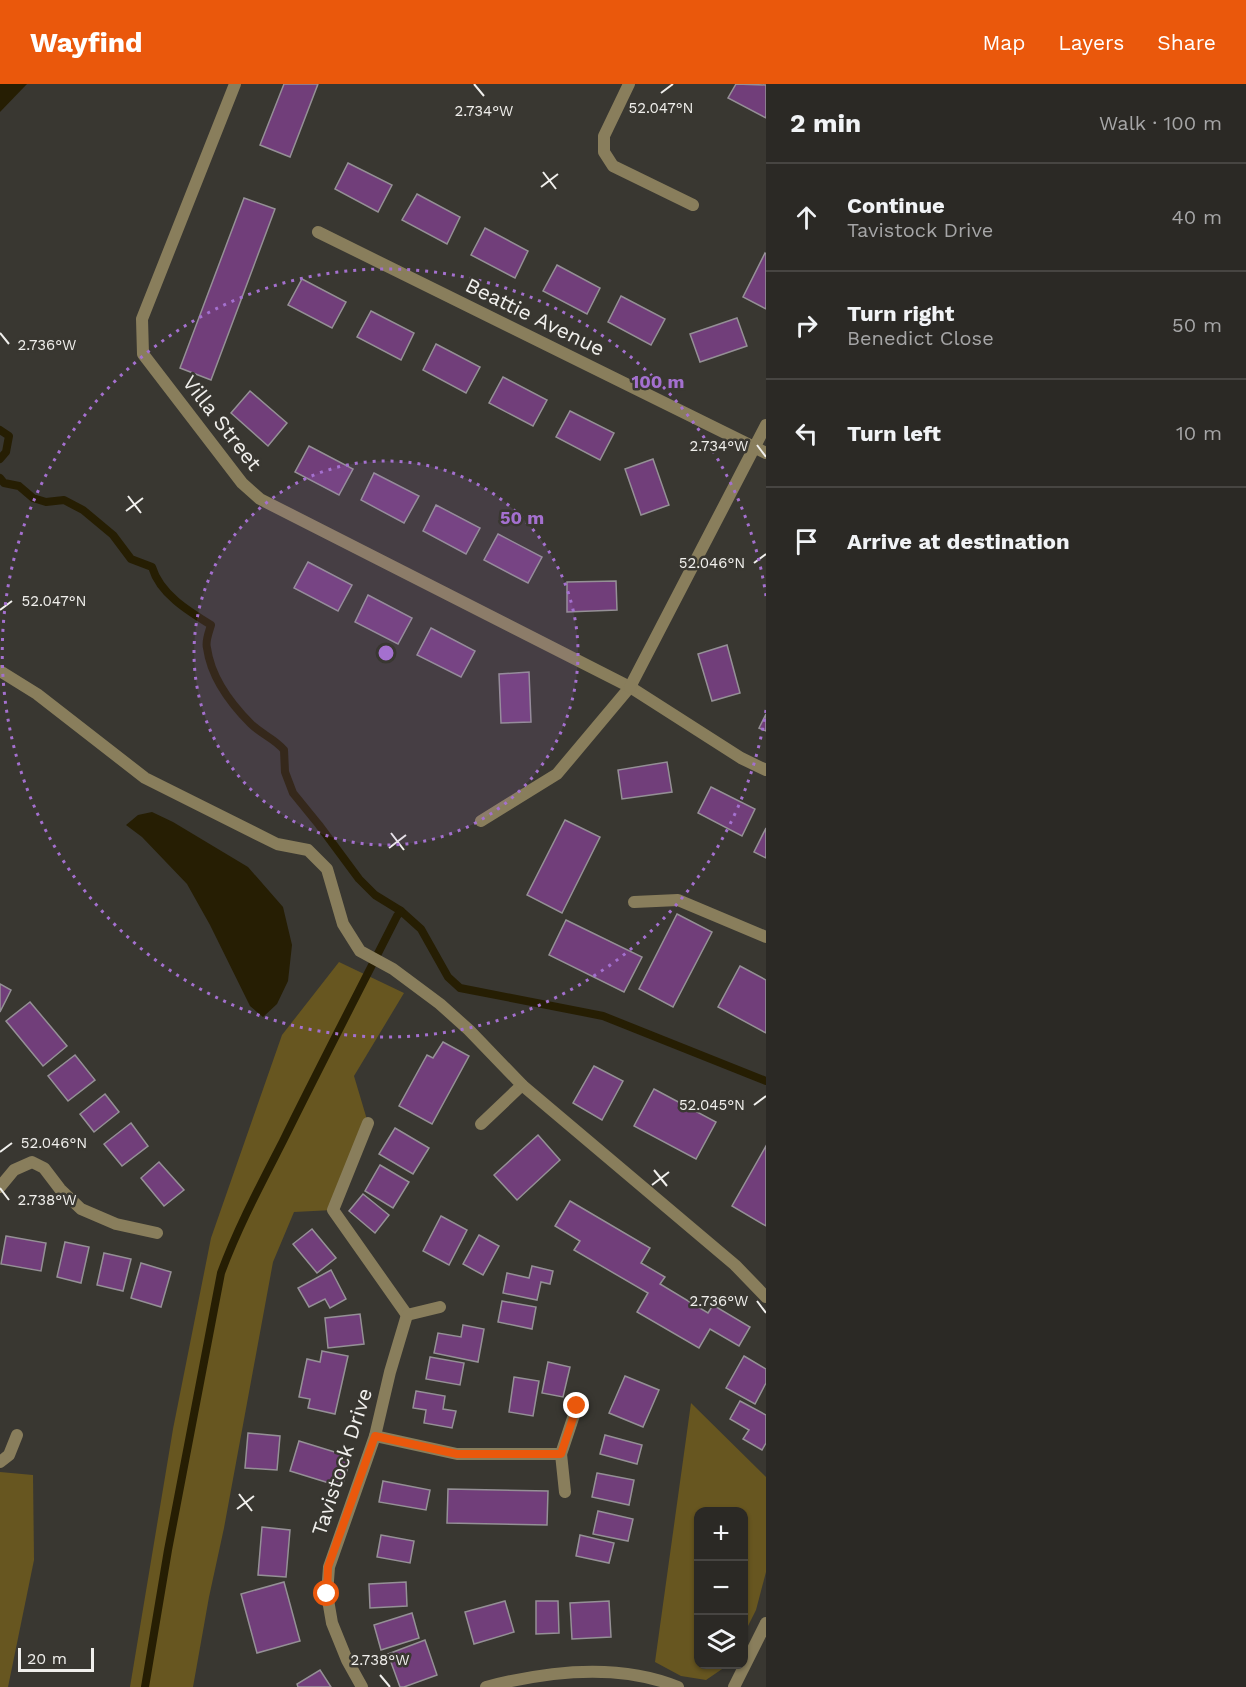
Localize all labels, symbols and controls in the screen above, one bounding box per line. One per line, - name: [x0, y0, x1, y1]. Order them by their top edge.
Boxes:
- text: Wayfind: [30, 26, 143, 59]
- text: Map: [982, 30, 1025, 55]
- text: Layers: [1058, 30, 1124, 55]
- text: Share: [1157, 30, 1216, 55]
- text: 52.047°N: [628, 99, 694, 117]
- text: 2.734°W: [454, 102, 514, 120]
- text: 2 min: [790, 108, 861, 138]
- text: Walk · 100 m: [1099, 111, 1222, 135]
- text: Continue: [847, 193, 945, 218]
- icon: ahead: [790, 201, 823, 234]
- text: 40 m: [1171, 205, 1222, 229]
- text: Tavistock Drive: [847, 218, 993, 242]
- street label: Beattie Avenue: [461, 272, 609, 361]
- text: Turn right: [847, 301, 954, 326]
- icon: right: [790, 309, 823, 342]
- text: 50 m: [1172, 313, 1222, 337]
- text: Benedict Close: [847, 326, 994, 350]
- text: 2.736°W: [17, 336, 77, 354]
- street label: Villa Street: [178, 370, 267, 475]
- text: 100 m: [631, 371, 685, 392]
- icon: left: [790, 417, 823, 450]
- text: Turn left: [847, 421, 941, 446]
- text: 10 m: [1176, 421, 1222, 445]
- text: 2.734°W: [689, 437, 749, 455]
- text: 50 m: [500, 507, 544, 528]
- icon: arrive: [790, 525, 823, 558]
- text: Arrive at destination: [847, 529, 1070, 554]
- text: 52.046°N: [679, 554, 745, 572]
- text: 52.047°N: [21, 592, 87, 610]
- centre of rings: [376, 643, 396, 663]
- text: 52.045°N: [679, 1096, 745, 1114]
- text: 52.046°N: [21, 1134, 87, 1152]
- text: 2.738°W: [17, 1191, 77, 1209]
- text: 2.736°W: [689, 1292, 749, 1310]
- street label: Tavistock Drive: [306, 1385, 377, 1539]
- route end: [563, 1392, 589, 1418]
- map controls: [694, 1507, 748, 1669]
- button: +: [694, 1507, 748, 1561]
- button: −: [694, 1561, 748, 1615]
- route start: [313, 1580, 339, 1606]
- button: layers: [694, 1615, 748, 1669]
- scale bar: [18, 1645, 94, 1672]
- text: 20 m: [27, 1649, 67, 1668]
- text: 2.738°W: [350, 1651, 410, 1669]

